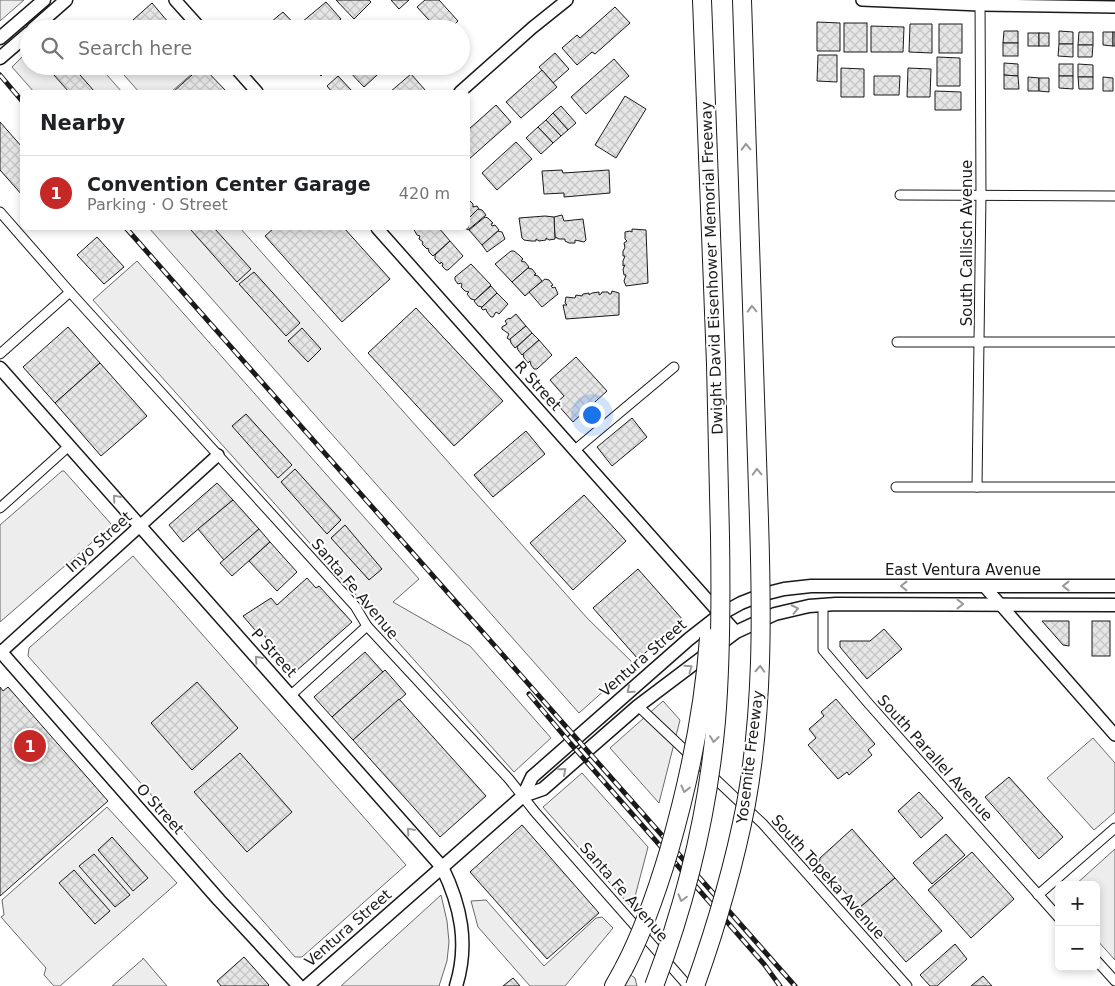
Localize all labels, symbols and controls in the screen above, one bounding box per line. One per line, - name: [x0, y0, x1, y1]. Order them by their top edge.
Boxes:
- search box: [20, 20, 470, 75]
- icon: search: [38, 34, 66, 62]
- text: Search here: [78, 37, 192, 59]
- street label: Dwight David Eisenhower Memorial Freeway: [697, 101, 727, 435]
- text: Nearby: [40, 111, 125, 135]
- one-way arrow: [741, 143, 752, 151]
- street label: South Callisch Avenue: [958, 160, 976, 326]
- text: Convention Center Garage: [87, 173, 371, 195]
- text: 1: [50, 184, 62, 203]
- text: 420 m: [399, 184, 450, 203]
- text: Parking · O Street: [87, 195, 228, 214]
- one-way arrow: [747, 305, 757, 313]
- street label: R Street: [511, 357, 565, 415]
- your location: [579, 402, 605, 428]
- one-way arrow: [752, 467, 763, 475]
- one-way arrow: [112, 495, 121, 504]
- street label: Inyo Street: [62, 508, 136, 576]
- street label: Santa Fe Avenue: [308, 535, 402, 643]
- street label: East Ventura Avenue: [885, 561, 1041, 579]
- one-way arrow: [900, 581, 908, 591]
- one-way arrow: [1062, 581, 1070, 591]
- one-way arrow: [956, 599, 964, 609]
- one-way arrow: [791, 604, 800, 615]
- street label: Ventura Street: [596, 615, 690, 701]
- street label: P Street: [247, 625, 301, 681]
- one-way arrow: [255, 656, 264, 665]
- one-way arrow: [683, 665, 693, 674]
- one-way arrow: [755, 665, 766, 673]
- one-way arrow: [627, 685, 636, 693]
- street label: Yosemite Freeway: [733, 689, 767, 826]
- street label: South Parallel Avenue: [874, 691, 996, 825]
- pin: 1: [14, 727, 46, 765]
- one-way arrow: [709, 735, 720, 743]
- one-way arrow: [558, 768, 567, 777]
- street label: O Street: [133, 780, 188, 838]
- one-way arrow: [680, 784, 691, 793]
- street label: South Topeka Avenue: [767, 811, 889, 943]
- one-way arrow: [406, 827, 415, 836]
- street label: Santa Fe Avenue: [576, 839, 672, 945]
- map controls: [1055, 881, 1100, 971]
- button: +: [1055, 881, 1100, 926]
- street label: Ventura Street: [301, 885, 395, 971]
- one-way arrow: [677, 894, 688, 902]
- button: −: [1055, 926, 1100, 971]

